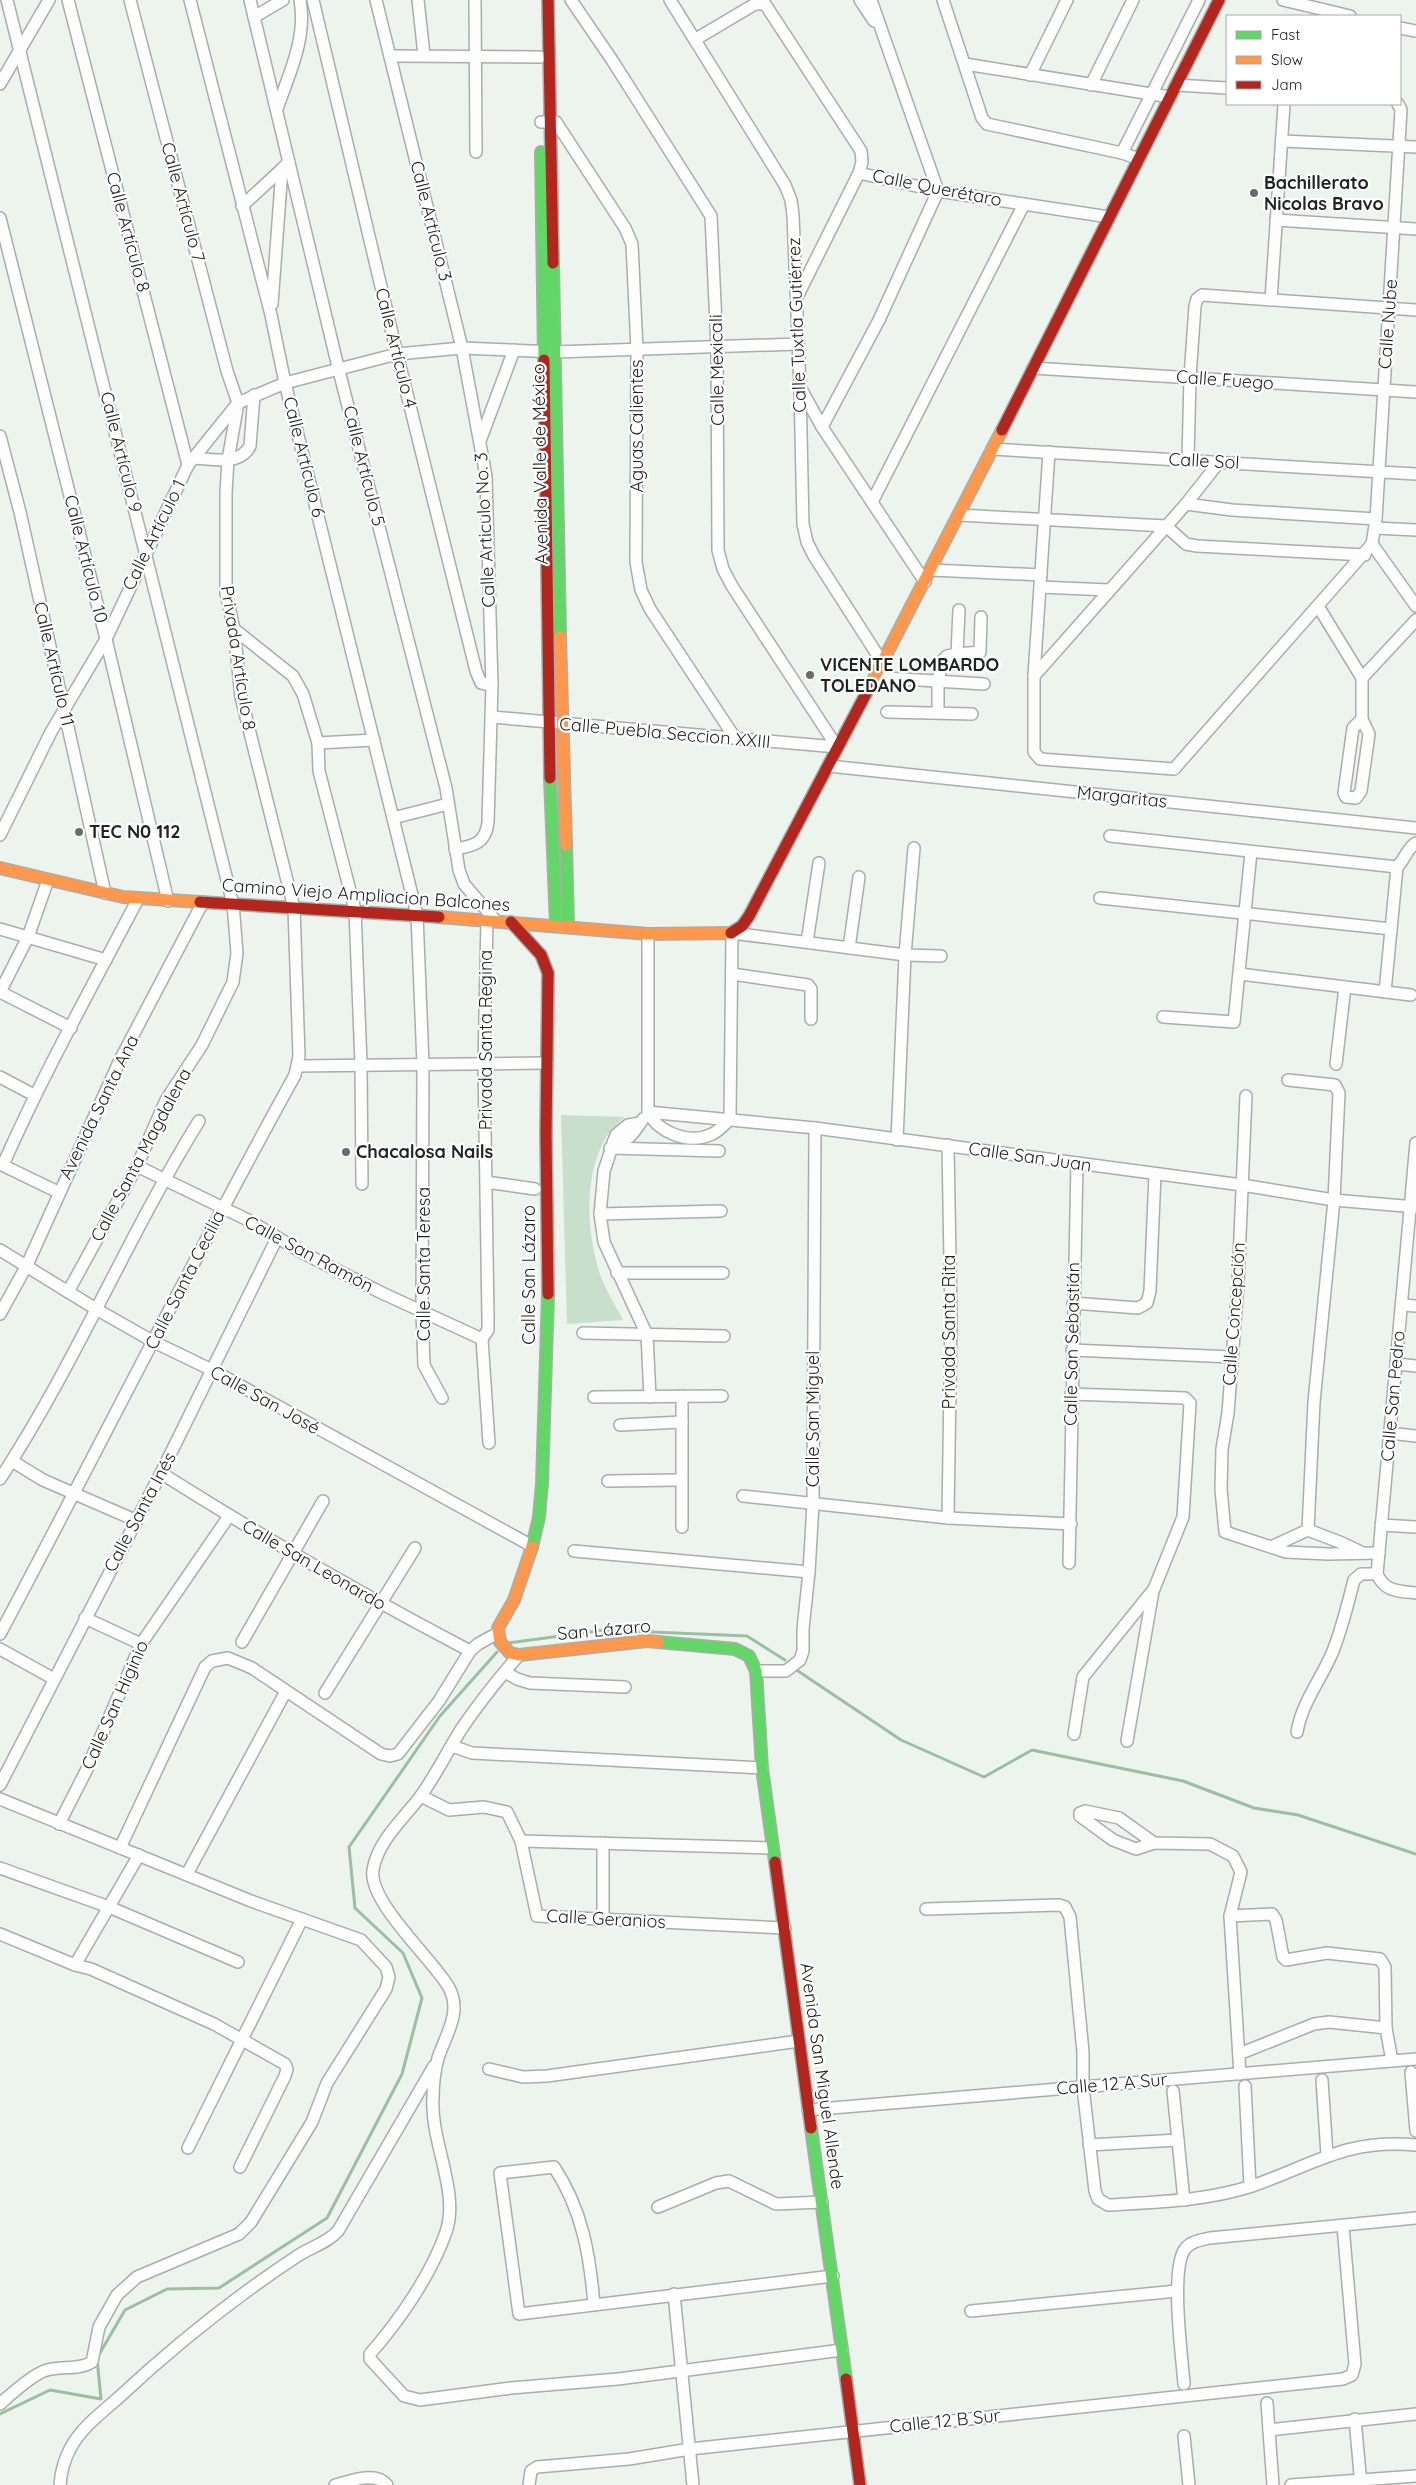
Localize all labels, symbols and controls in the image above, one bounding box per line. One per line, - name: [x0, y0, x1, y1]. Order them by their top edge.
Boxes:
- legend: [1226, 15, 1401, 105]
- text: Fast: [1271, 25, 1300, 44]
- text: Slow: [1271, 50, 1303, 69]
- text: Jam: [1271, 75, 1302, 94]
- street label: Calle Artículo 7: [156, 140, 210, 264]
- street label: Calle Artículo 3: [405, 158, 458, 283]
- street label: Calle Querétaro: [870, 164, 1004, 211]
- street label: Calle Artículo 8: [101, 169, 156, 294]
- place label: Bachillerato Nicolas Bravo: [1264, 171, 1384, 215]
- marker: Bachillerato Nicolas Bravo: [1248, 187, 1260, 199]
- street label: Calle Tuxtla Gutiérrez: [782, 237, 811, 413]
- street label: Calle Nube: [1373, 278, 1402, 370]
- street label: Calle Artículo 4: [370, 285, 423, 410]
- street label: Calle Mexicali: [704, 314, 729, 426]
- street label: Aguas Calientes: [625, 359, 648, 493]
- street label: Avenida Valle de México: [526, 363, 553, 565]
- street label: Calle Fuego: [1175, 365, 1275, 394]
- street label: Calle Artículo 9: [95, 389, 148, 515]
- street label: Calle Artículo 6: [278, 394, 331, 520]
- street label: Calle Artículo 5: [338, 403, 391, 529]
- street label: Calle Sol: [1168, 447, 1240, 474]
- street label: Calle Articulo No. 3: [469, 452, 500, 608]
- street label: Calle Artículo 1: [117, 476, 190, 594]
- street label: Calle Artículo 10: [59, 493, 113, 625]
- street label: Privada Artículo 8: [216, 584, 261, 732]
- street label: Calle Artículo 11: [29, 599, 80, 728]
- place label: VICENTE LOMBARDO TOLEDANO: [820, 653, 999, 697]
- marker: VICENTE LOMBARDO TOLEDANO: [804, 669, 816, 681]
- street label: Calle Puebla Seccion XXIII: [558, 712, 772, 753]
- street label: Margaritas: [1076, 780, 1168, 813]
- place label: TEC N0 112: [89, 820, 180, 843]
- marker: TEC N0 112: [73, 826, 85, 838]
- street label: Camino Viejo Ampliacion Balcones: [221, 873, 511, 916]
- street label: Privada Santa Regina: [474, 950, 497, 1130]
- street label: Avenida Santa Ana: [54, 1031, 144, 1183]
- street label: Calle Santa Magdalena: [85, 1064, 196, 1245]
- street label: Calle San Juan: [967, 1136, 1093, 1177]
- place label: Chacalosa Nails: [356, 1140, 494, 1163]
- marker: Chacalosa Nails: [340, 1146, 352, 1158]
- street label: Calle Santa Teresa: [412, 1187, 435, 1341]
- street label: Calle San Lázaro: [517, 1205, 540, 1345]
- street label: Calle Santa Cecilia: [140, 1206, 230, 1353]
- street label: Calle San Ramón: [241, 1210, 378, 1297]
- street label: Calle Concepción: [1217, 1241, 1250, 1386]
- street label: Privada Santa Rita: [937, 1255, 960, 1409]
- street label: Calle San Sebastián: [1059, 1262, 1084, 1426]
- street label: Calle San Pedro: [1375, 1330, 1410, 1462]
- street label: Calle San Miguel: [801, 1351, 824, 1487]
- street label: Calle San José: [206, 1360, 324, 1439]
- street label: Calle Santa Inés: [98, 1448, 181, 1576]
- street label: Calle San Leonardo: [238, 1514, 390, 1615]
- street label: San Lázaro: [556, 1614, 652, 1645]
- street label: Calle San Higinio: [76, 1637, 153, 1773]
- street label: Calle Geranios: [546, 1904, 666, 1933]
- street label: Avenida San Miguel Allende: [795, 1961, 850, 2191]
- street label: Calle 12 A Sur: [1056, 2067, 1168, 2100]
- street label: Calle 12 B Sur: [888, 2403, 1002, 2438]

